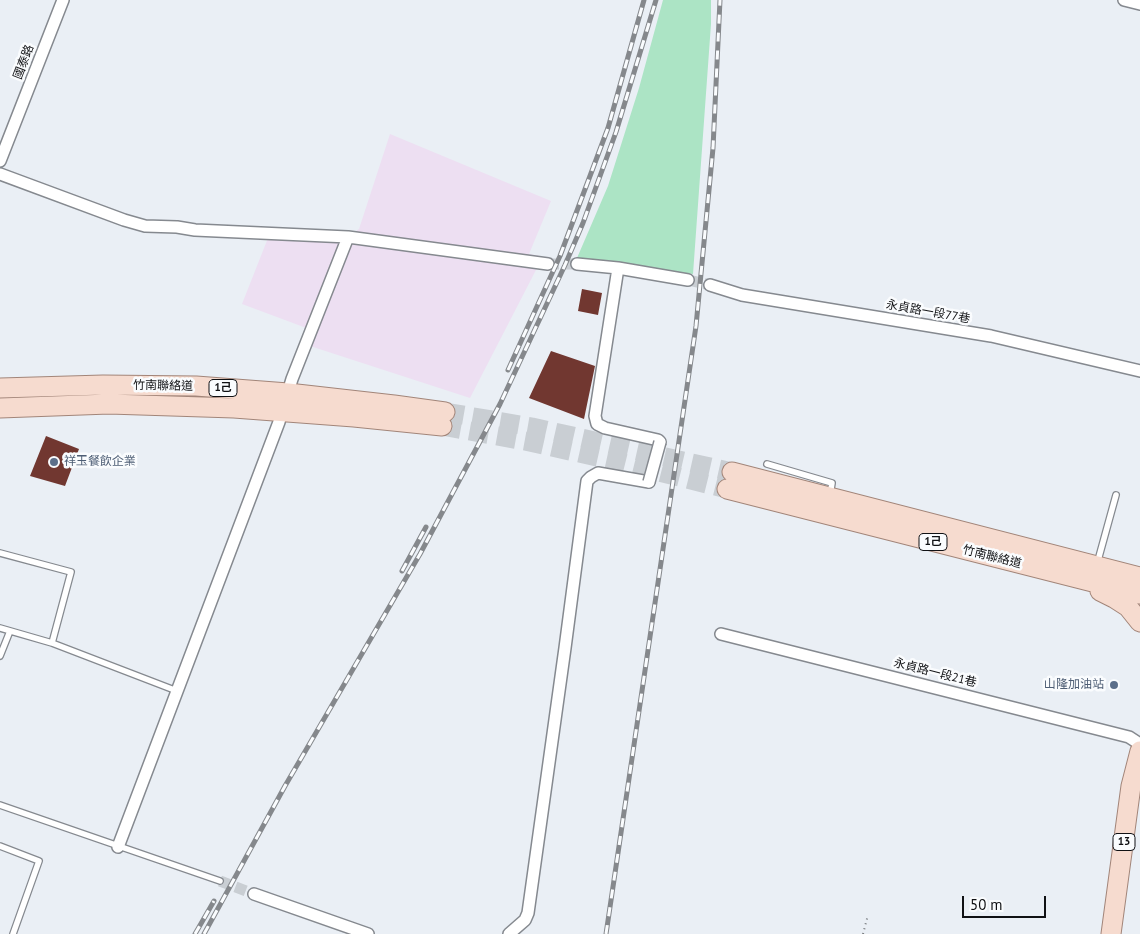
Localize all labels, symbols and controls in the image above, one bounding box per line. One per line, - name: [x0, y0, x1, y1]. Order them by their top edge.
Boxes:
- street label: 國泰路: [11, 43, 37, 81]
- street label: 永貞路一段77巷: [885, 298, 971, 326]
- street label: 竹南聯絡道: [133, 378, 193, 394]
- road number: 1己: [209, 379, 237, 396]
- place label: 祥玉餐飲企業: [64, 455, 136, 469]
- marker: 祥玉餐飲企業: [48, 456, 60, 468]
- road number: 1己: [919, 534, 947, 550]
- street label: 竹南聯絡道: [961, 543, 1023, 571]
- street label: 永貞路一段21巷: [892, 656, 978, 690]
- place label: 山隆加油站: [1044, 678, 1104, 692]
- marker: 山隆加油站: [1108, 679, 1120, 691]
- road number: 13: [1113, 834, 1135, 850]
- scale bar: [965, 886, 1049, 918]
- text: 50 m: [970, 895, 1003, 914]

